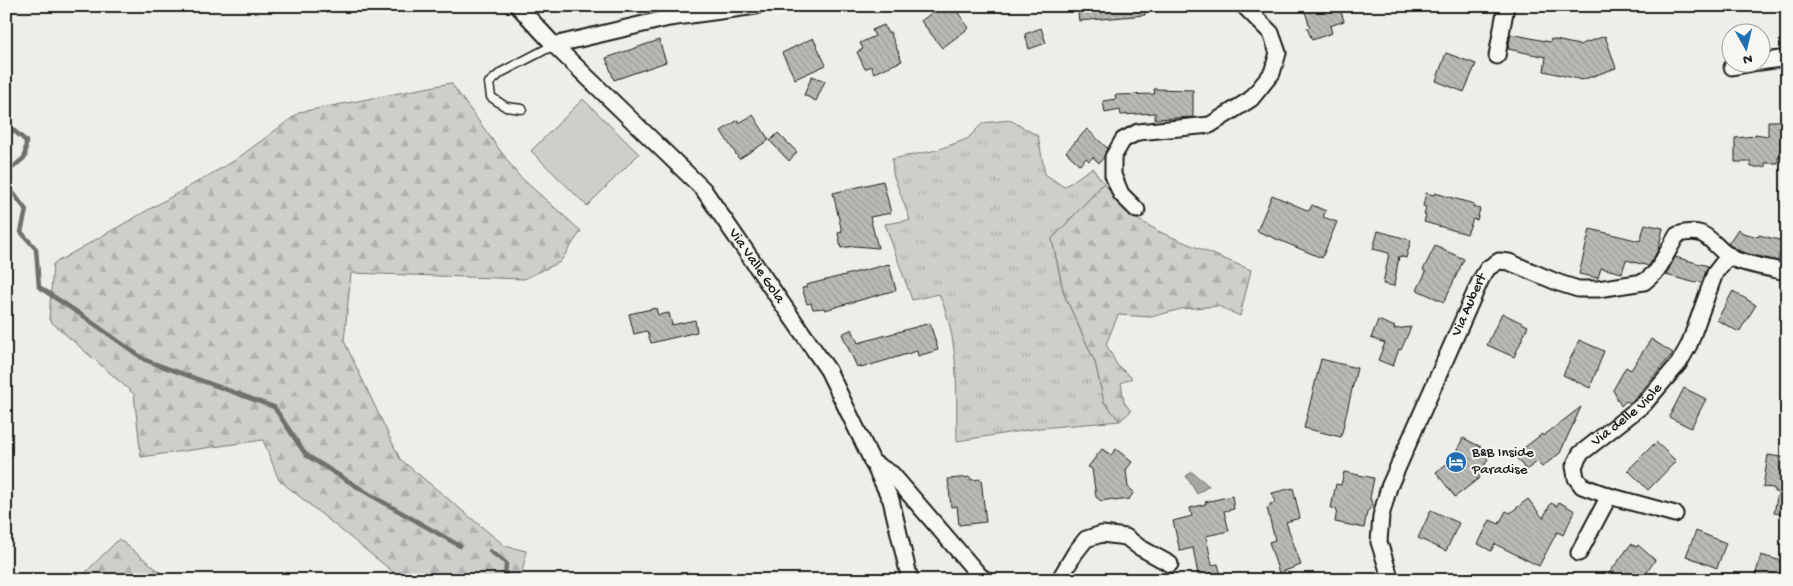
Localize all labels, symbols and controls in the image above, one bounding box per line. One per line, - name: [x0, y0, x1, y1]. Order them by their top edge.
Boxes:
- north arrow: [1720, 22, 1770, 72]
- text: N: [1742, 49, 1753, 67]
- street label: Via Valle Gola: [724, 224, 789, 308]
- street label: Via Aubert: [1447, 269, 1492, 340]
- street label: Via delle Viole: [1587, 380, 1667, 451]
- place label: B&B Inside Paradise: [1471, 444, 1534, 479]
- hotel icon: B&B Inside Paradise: [1444, 450, 1468, 474]

